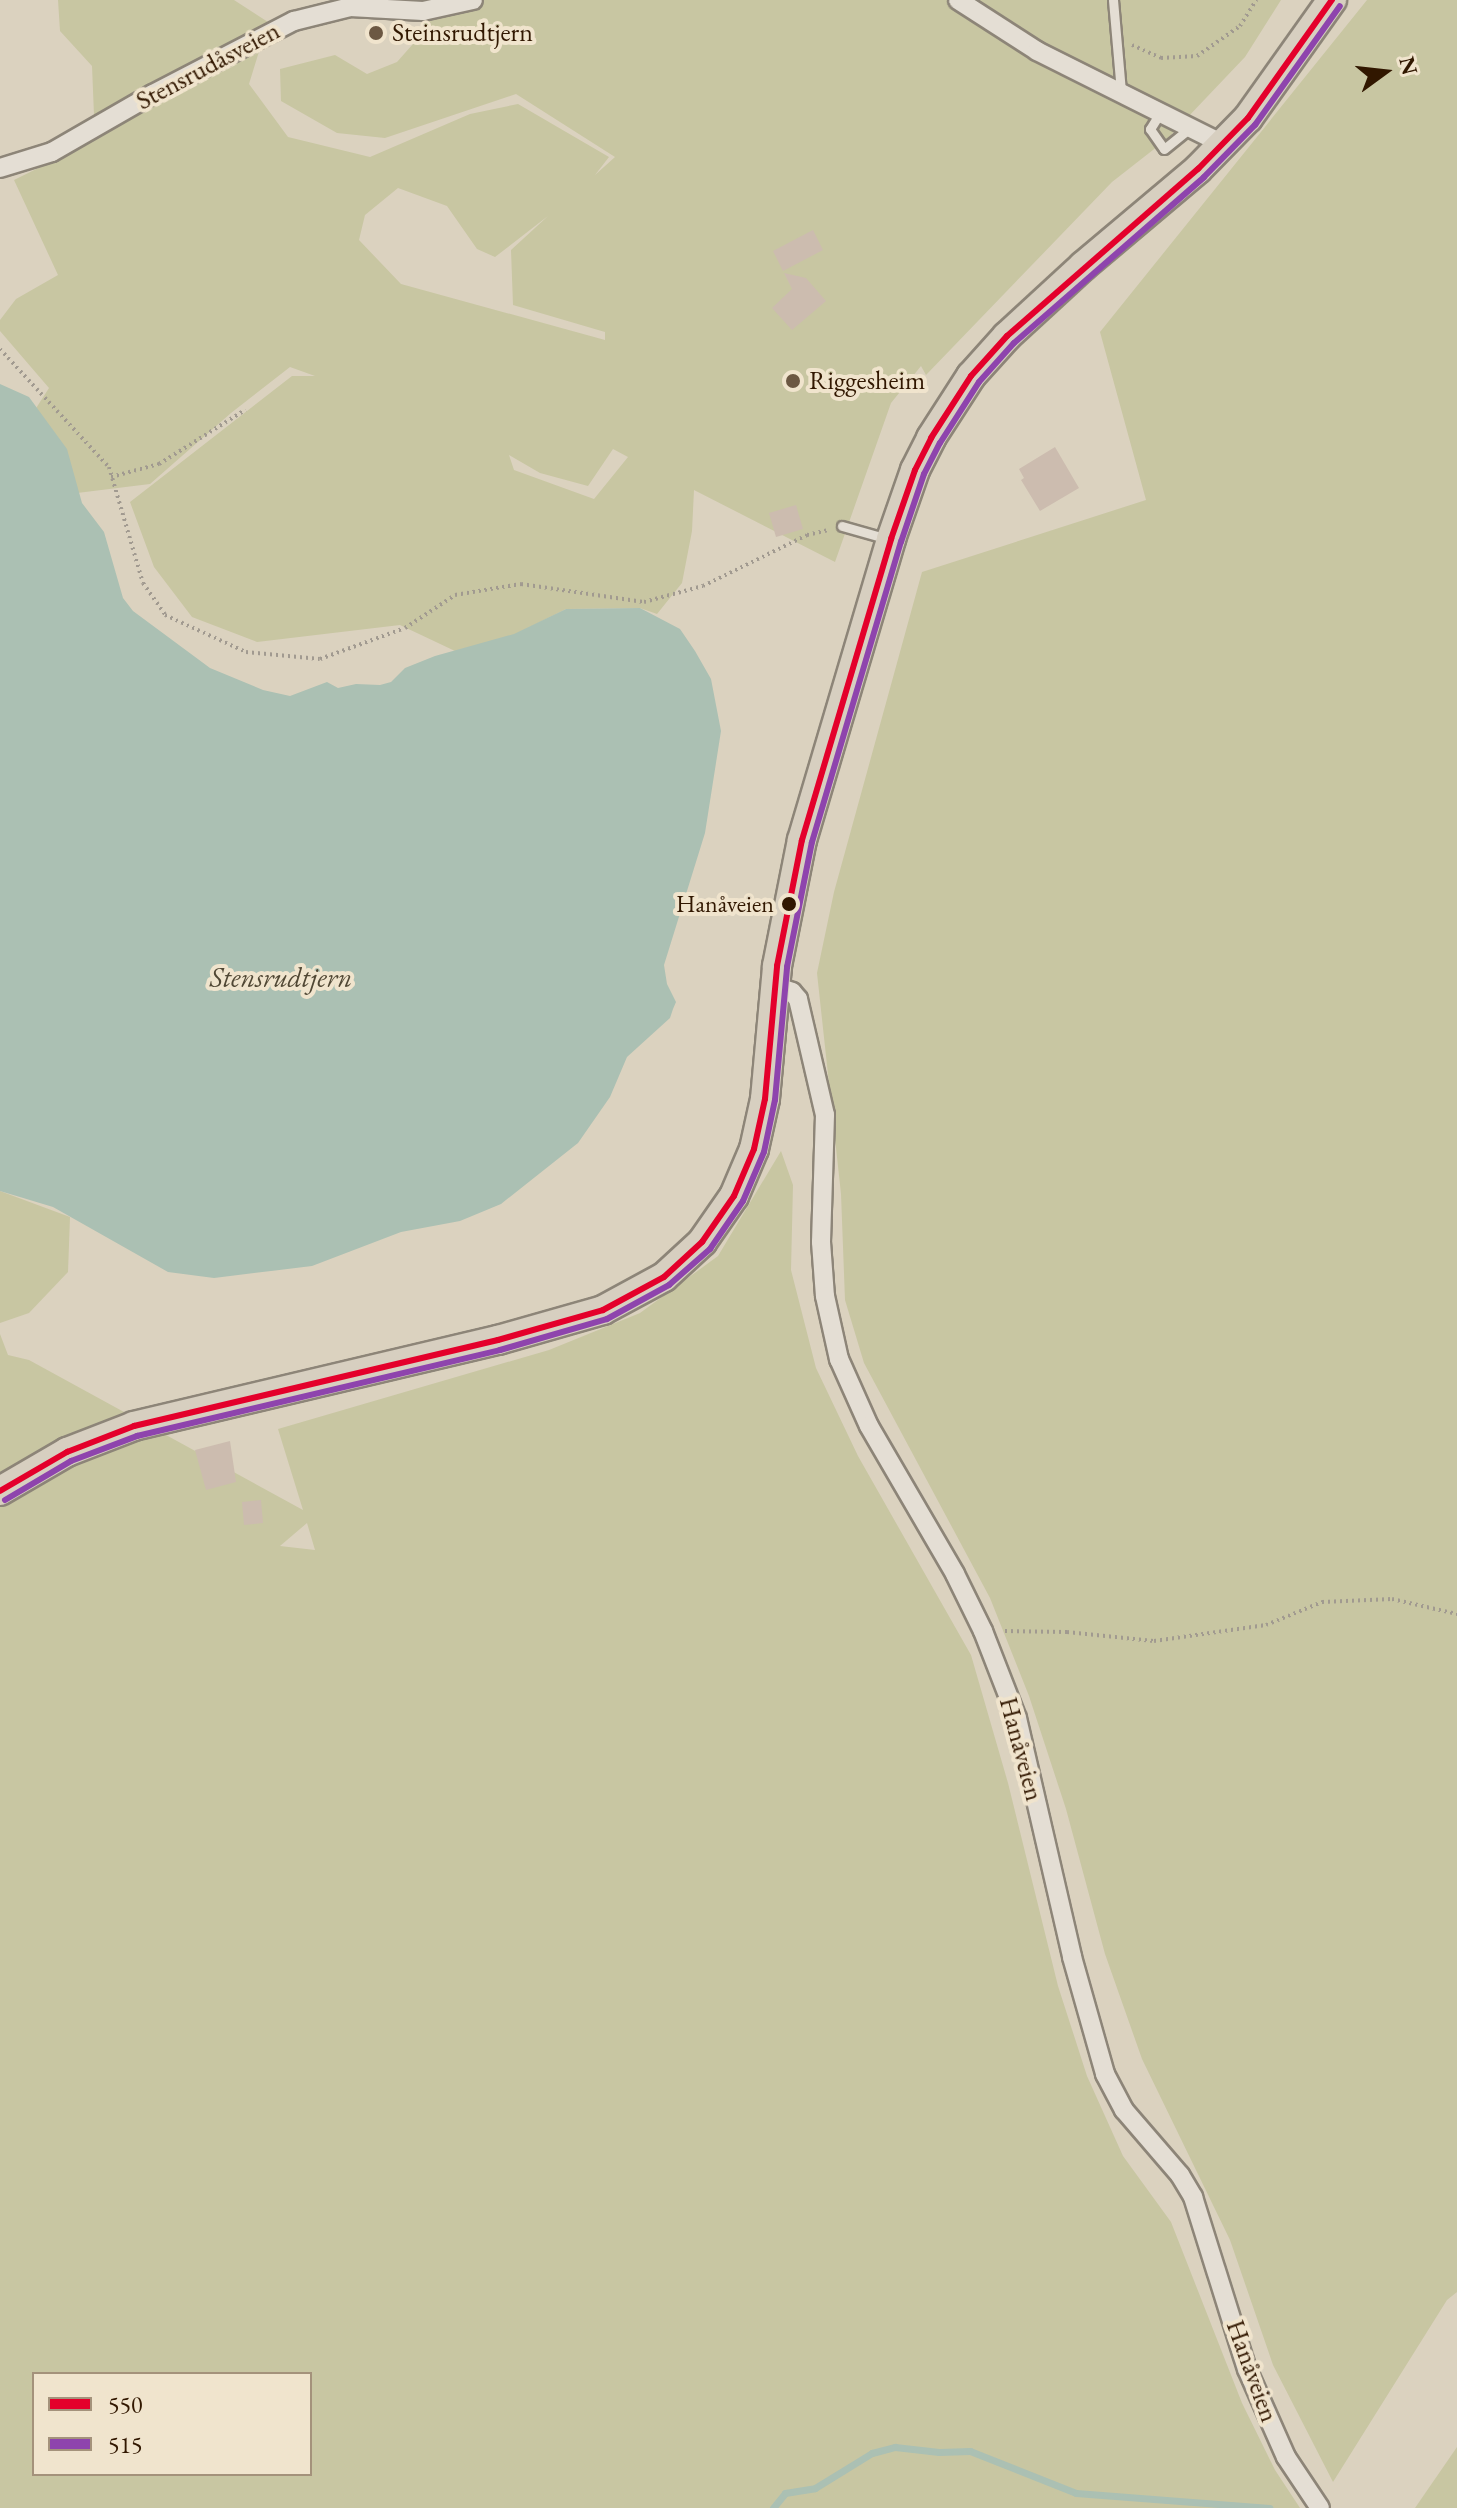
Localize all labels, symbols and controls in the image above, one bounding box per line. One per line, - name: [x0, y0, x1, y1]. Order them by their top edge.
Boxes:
- street label: Stensrudåsveien: [131, 15, 285, 117]
- place label: Steinsrudtjern: [392, 17, 533, 49]
- marker: Steinsrudtjern: [367, 24, 385, 42]
- north arrow: [1345, 32, 1425, 112]
- text: N: [1392, 53, 1425, 78]
- place label: Riggesheim: [809, 365, 925, 397]
- marker: Riggesheim: [784, 372, 802, 390]
- place label: Hanåveien: [676, 890, 774, 918]
- marker: Hanåveien: [781, 896, 797, 912]
- water label: Stensrudtjern: [210, 960, 352, 994]
- street label: Hanåveien: [992, 1694, 1050, 1804]
- street label: Hanåveien: [1219, 2316, 1285, 2426]
- legend: [32, 2372, 312, 2476]
- text: 550: [108, 2389, 143, 2420]
- text: 515: [108, 2429, 143, 2460]

